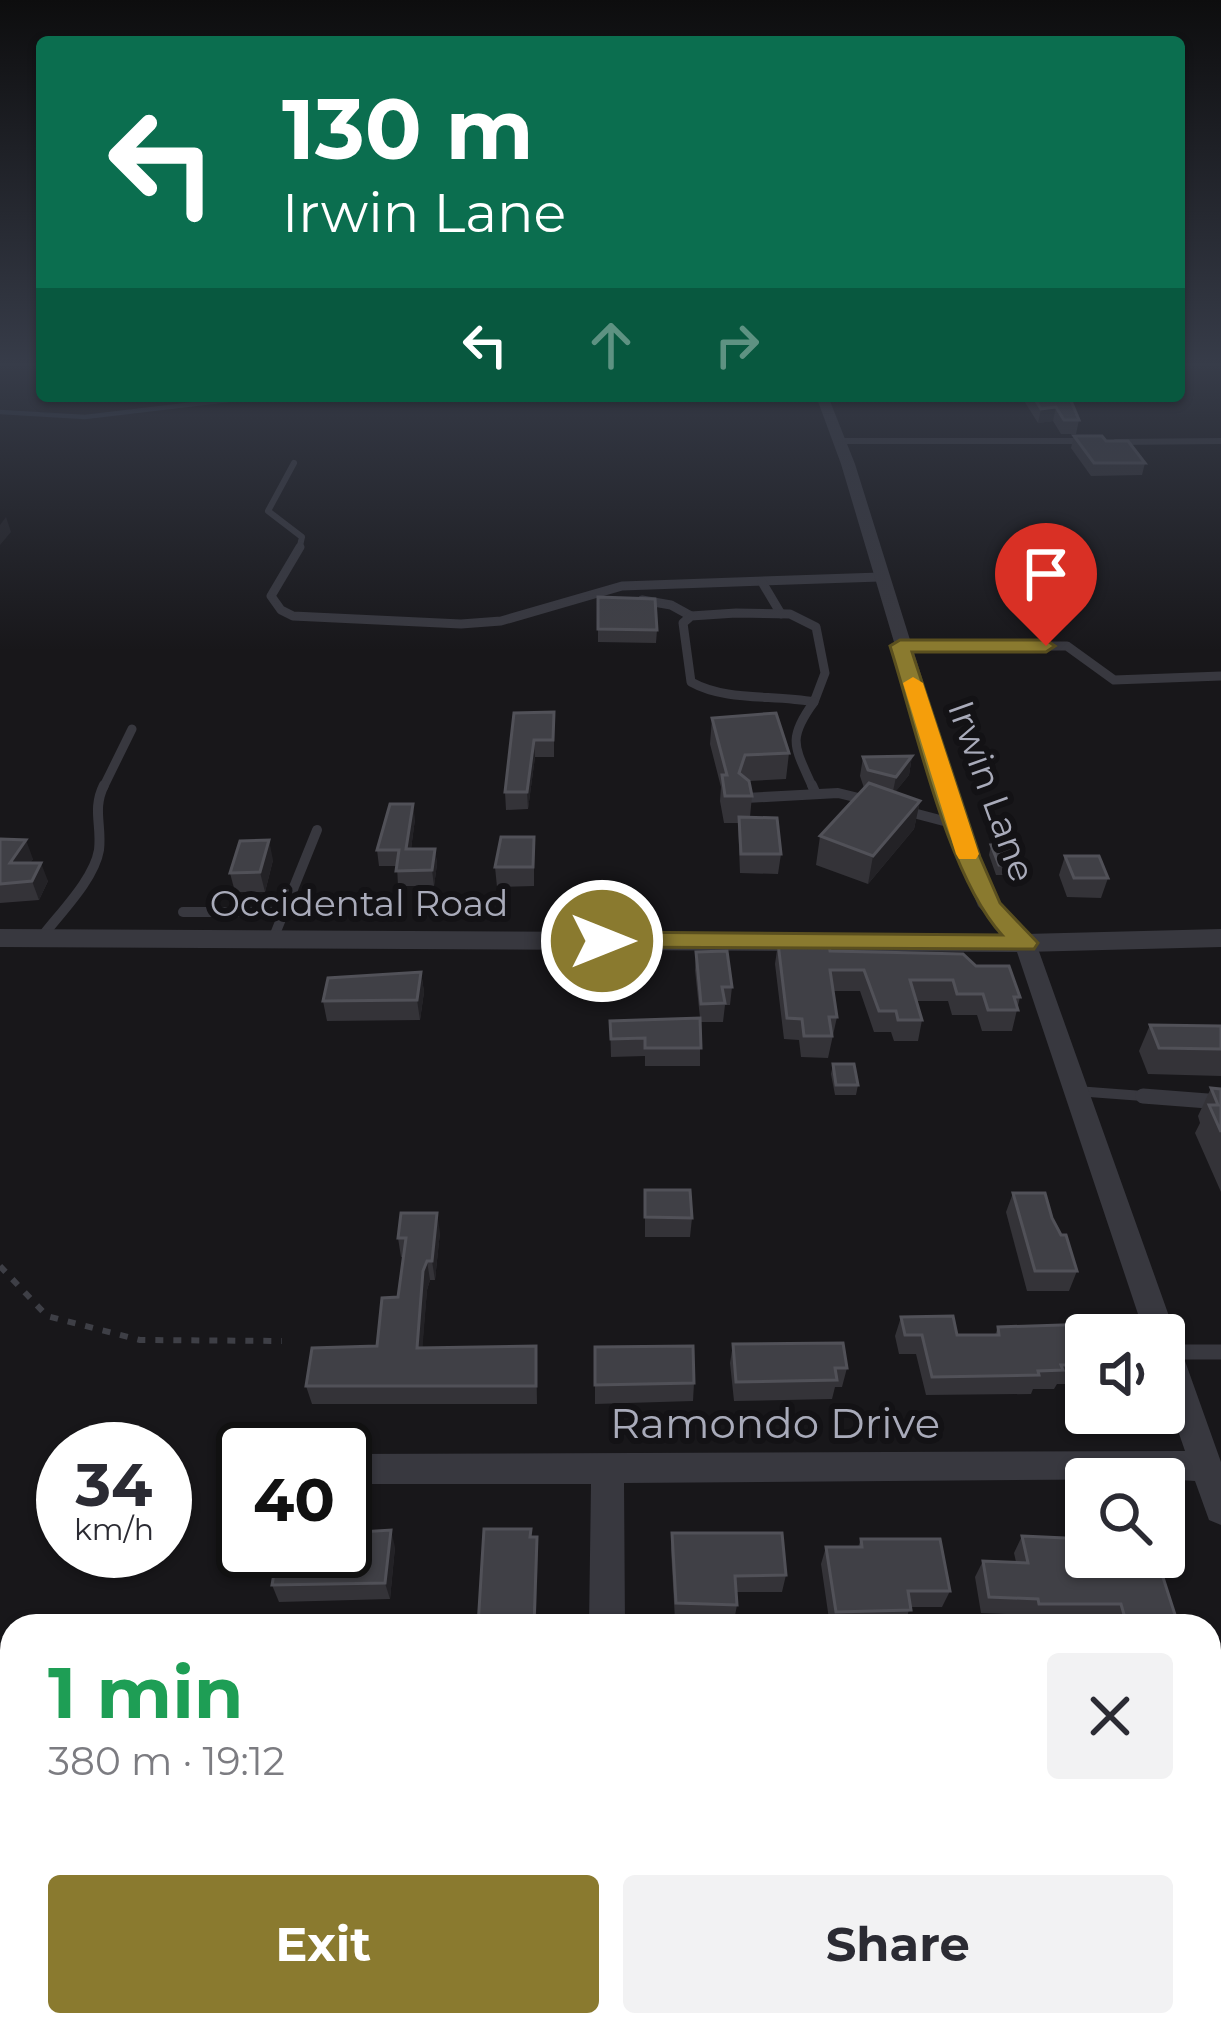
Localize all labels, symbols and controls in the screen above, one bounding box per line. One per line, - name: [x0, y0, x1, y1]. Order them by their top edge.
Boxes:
- text: 130 m: [282, 78, 534, 180]
- icon: left: [84, 84, 240, 240]
- text: Irwin Lane: [282, 180, 566, 246]
- icon: left: [452, 312, 518, 378]
- icon: ahead: [578, 312, 644, 378]
- icon: right: [704, 312, 770, 378]
- pin: [995, 523, 1097, 646]
- icon: arrive: [1013, 541, 1079, 607]
- street label: Irwin Lane: [939, 694, 1045, 888]
- position arrow: [539, 878, 665, 1004]
- street label: Occidental Road: [210, 881, 508, 925]
- map controls: [1065, 1314, 1185, 1578]
- button: sound: [1065, 1314, 1185, 1434]
- street label: Ramondo Drive: [610, 1397, 940, 1449]
- speed limit sign: 40: [216, 1422, 372, 1578]
- text: 34: [76, 1448, 152, 1521]
- button: search: [1065, 1458, 1185, 1578]
- text: km/h: [74, 1511, 154, 1548]
- text: 1 min: [48, 1648, 244, 1736]
- button: close: [1047, 1653, 1173, 1779]
- text: 380 m · 19:12: [48, 1737, 285, 1785]
- button: Exit: [48, 1875, 599, 2013]
- button: Share: [623, 1875, 1173, 2013]

